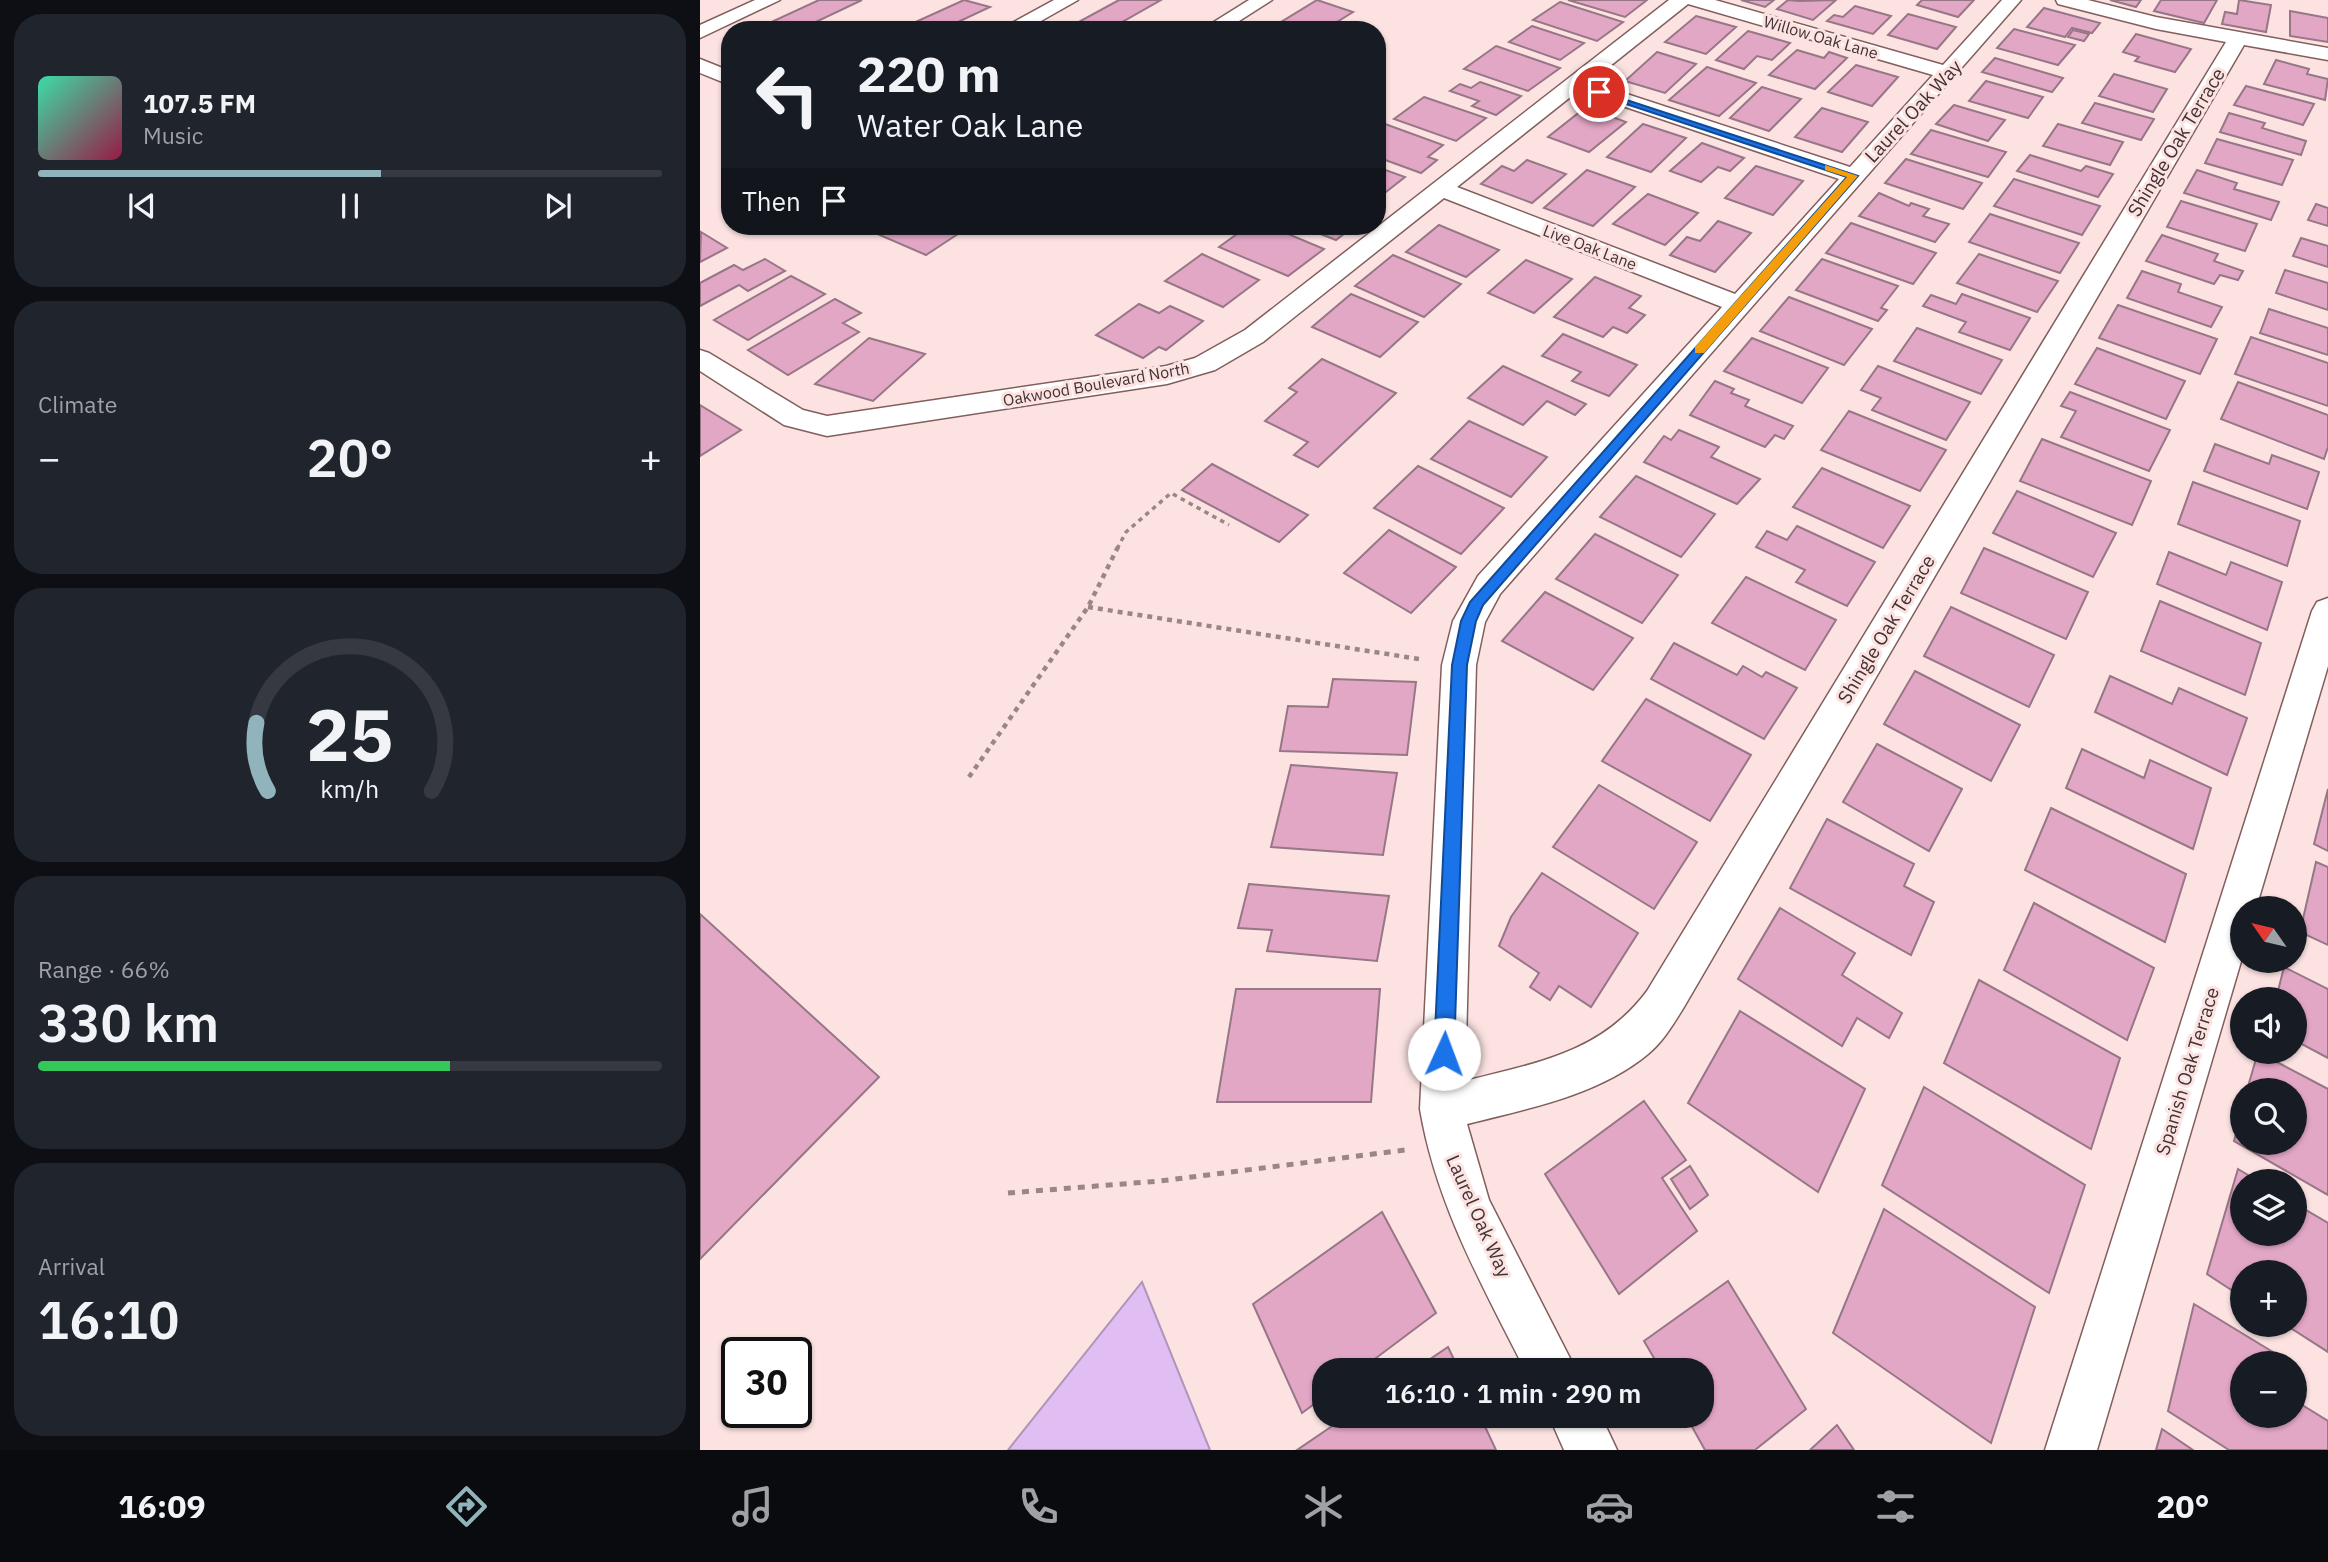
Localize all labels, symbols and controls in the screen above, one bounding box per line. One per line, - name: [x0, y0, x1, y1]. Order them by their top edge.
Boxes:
- street label: Willow Oak Lane: [1761, 11, 1881, 63]
- text: 220 m: [857, 42, 1001, 105]
- icon: left: [742, 49, 833, 140]
- street label: Laurel Oak Way: [1859, 54, 1967, 167]
- pin: [1569, 62, 1629, 122]
- street label: Shingle Oak Terrace: [2122, 63, 2230, 221]
- icon: arrive: [1580, 73, 1618, 111]
- text: 107.5 FM: [143, 86, 256, 120]
- text: Water Oak Lane: [857, 104, 1083, 146]
- text: Music: [143, 120, 203, 150]
- icon: arrive: [815, 182, 853, 220]
- text: Then: [742, 184, 801, 218]
- icon: previous: [123, 187, 161, 225]
- icon: pause: [331, 187, 369, 225]
- icon: next: [539, 187, 577, 225]
- street label: Live Oak Lane: [1540, 220, 1640, 274]
- street label: Oakwood Boulevard North: [1001, 358, 1191, 410]
- text: Climate: [38, 389, 117, 419]
- text: 20°: [307, 424, 393, 491]
- text: −: [38, 433, 61, 482]
- text: +: [639, 433, 662, 482]
- street label: Shingle Oak Terrace: [1832, 550, 1940, 708]
- text: 25: [306, 686, 394, 781]
- text: km/h: [321, 772, 379, 805]
- north arrow: [2230, 896, 2306, 973]
- map controls: [2230, 896, 2307, 1428]
- text: Range · 66%: [38, 954, 170, 984]
- street label: Spanish Oak Terrace: [2150, 984, 2224, 1158]
- button: sound: [2230, 987, 2307, 1064]
- text: 330 km: [38, 989, 219, 1056]
- position arrow: [1407, 1017, 1481, 1091]
- button: search: [2230, 1078, 2307, 1155]
- street label: Laurel Oak Way: [1441, 1151, 1517, 1282]
- button: layers: [2230, 1169, 2307, 1246]
- text: Arrival: [38, 1251, 105, 1281]
- button: +: [2230, 1260, 2307, 1337]
- text: 16:10: [38, 1286, 179, 1353]
- speed limit sign: 30: [721, 1337, 812, 1428]
- button: −: [2230, 1351, 2307, 1428]
- text: 16:10 · 1 min · 290 m: [1385, 1376, 1641, 1410]
- icon: directions: [442, 1482, 491, 1531]
- icon: music: [728, 1482, 777, 1531]
- icon: phone: [1014, 1482, 1063, 1531]
- icon: climate: [1299, 1482, 1348, 1531]
- icon: car: [1585, 1482, 1634, 1531]
- icon: filters: [1871, 1482, 1920, 1531]
- text: 16:09: [118, 1485, 206, 1527]
- text: 20°: [2156, 1485, 2210, 1527]

